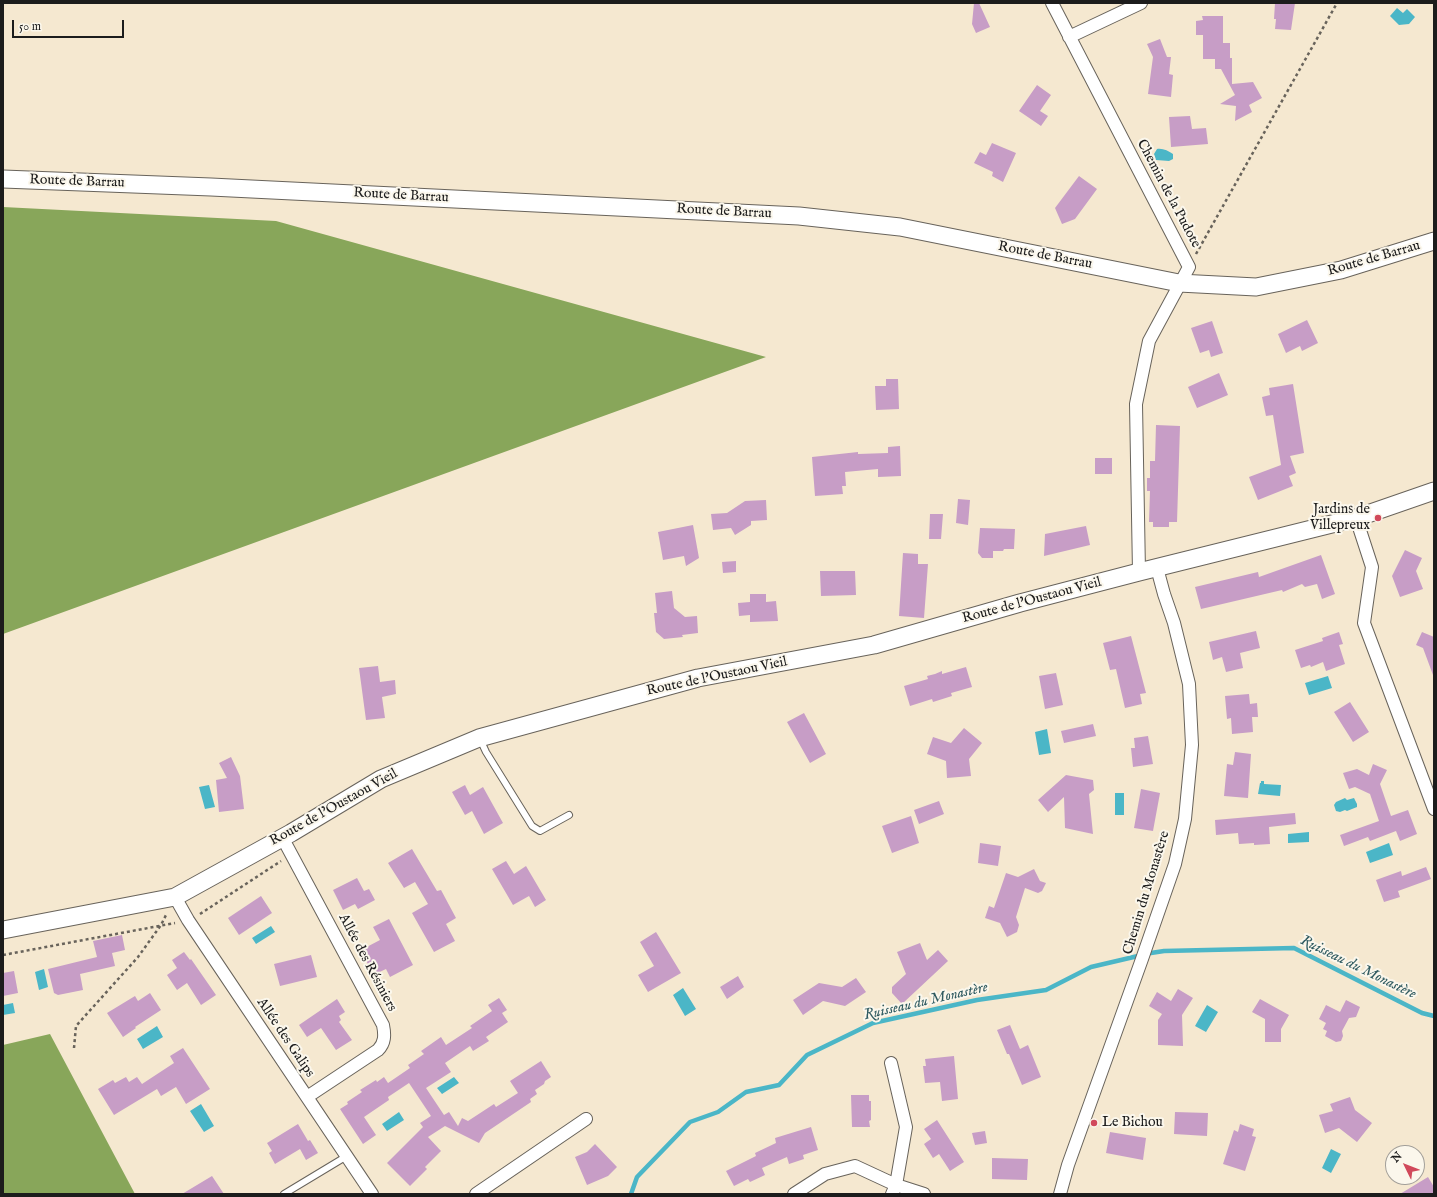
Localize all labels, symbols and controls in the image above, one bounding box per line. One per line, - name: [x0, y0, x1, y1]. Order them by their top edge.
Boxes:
- scale bar: [14, 12, 126, 38]
- text: 50 m: [19, 19, 41, 34]
- street label: Chemin de la Pudote: [1132, 137, 1204, 251]
- street label: Route de Barrau: [29, 172, 125, 192]
- street label: Route de Barrau: [353, 185, 449, 207]
- street label: Route de Barrau: [676, 201, 772, 223]
- street label: Route de Barrau: [1326, 238, 1422, 280]
- street label: Route de Barrau: [997, 239, 1093, 273]
- place label: Jardins de Villepreux: [1310, 502, 1370, 534]
- marker: Jardins de Villepreux: [1373, 513, 1383, 523]
- street label: Route de l'Oustaou Vieil: [961, 574, 1103, 628]
- street label: Route de l'Oustaou Vieil: [645, 654, 789, 700]
- street label: Route de l'Oustaou Vieil: [267, 766, 401, 850]
- street label: Chemin du Monastère: [1120, 829, 1174, 957]
- street label: Allée des Résiniers: [334, 911, 400, 1015]
- water label: Ruisseau du Monastère: [1297, 932, 1419, 1004]
- water label: Ruisseau du Monastère: [862, 979, 990, 1025]
- street label: Allée des Galips: [252, 995, 318, 1081]
- place label: Le Bichou: [1102, 1115, 1163, 1131]
- marker: Le Bichou: [1089, 1118, 1099, 1128]
- north arrow: [1385, 1145, 1425, 1185]
- text: N: [1389, 1149, 1405, 1166]

